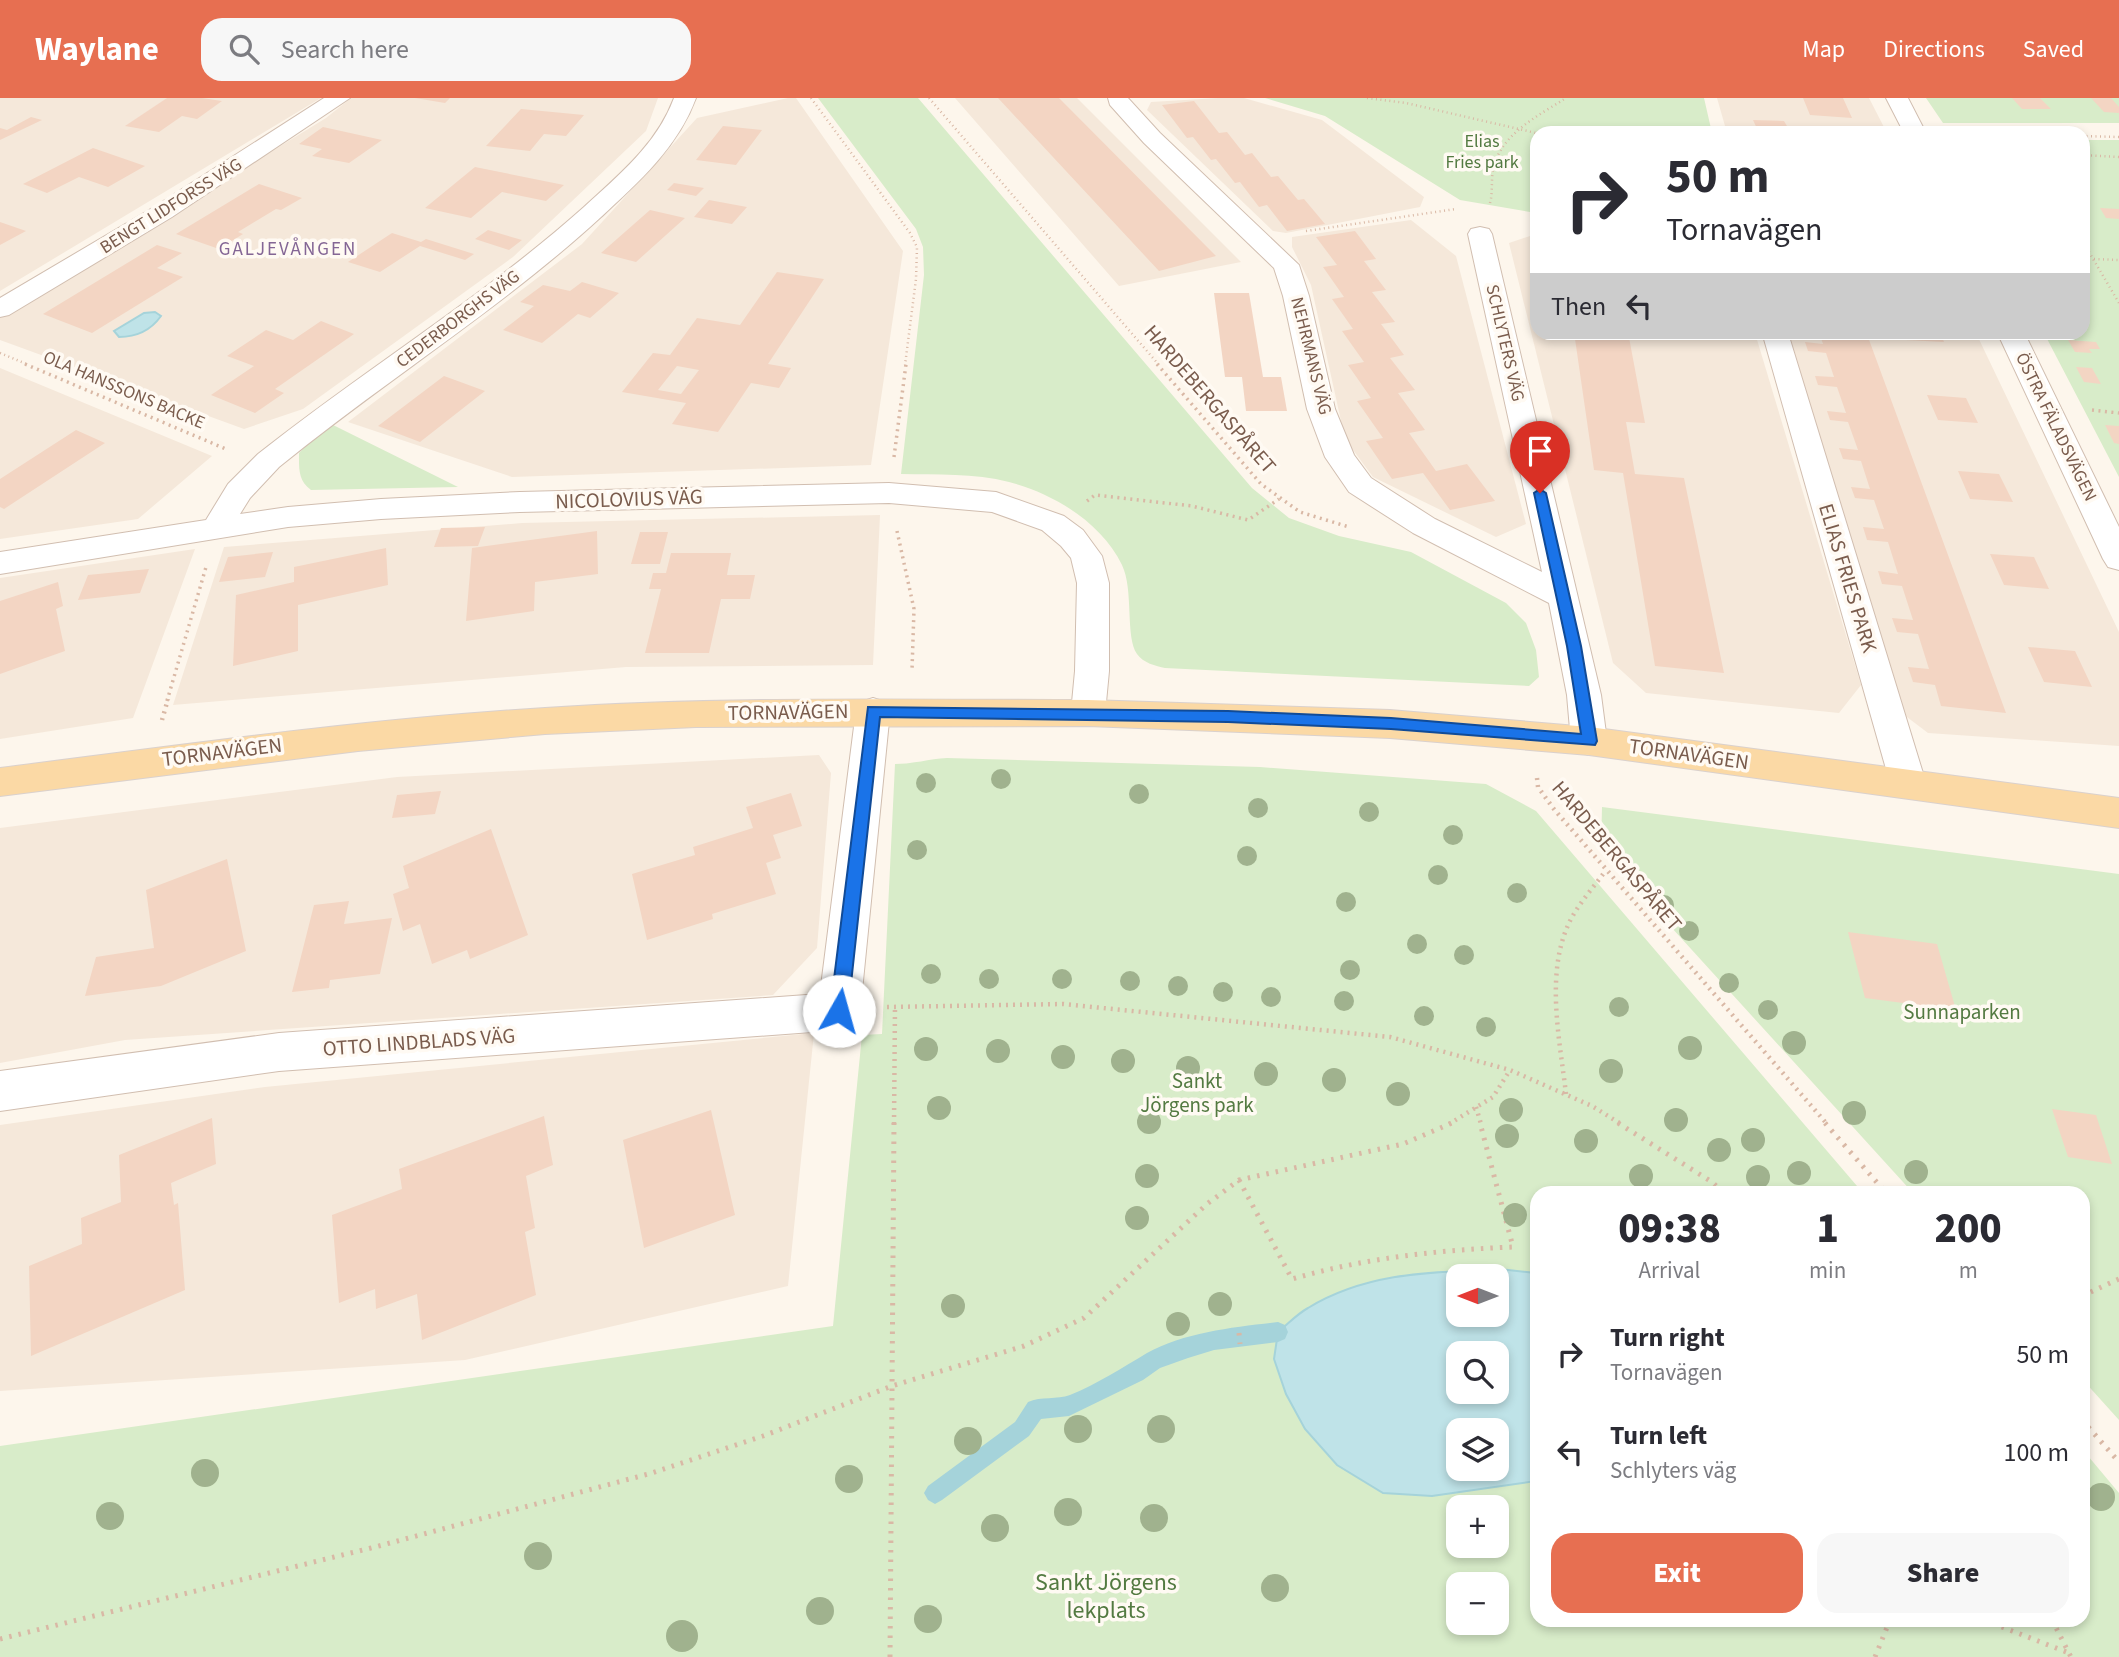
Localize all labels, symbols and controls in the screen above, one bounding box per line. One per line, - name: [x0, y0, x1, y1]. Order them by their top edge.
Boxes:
- search box: [201, 18, 691, 81]
- text: Waylane: [35, 26, 159, 73]
- icon: search: [225, 30, 263, 68]
- text: Search here: [281, 31, 409, 68]
- text: Map: [1802, 32, 1845, 67]
- text: Directions: [1883, 32, 1985, 67]
- text: Saved: [2023, 32, 2084, 67]
- park label: Elias Fries park: [1445, 129, 1519, 175]
- text: 50 m: [1666, 142, 1770, 212]
- street label: BENGT LIDFORSS VÄG: [95, 152, 247, 260]
- icon: right: [1551, 154, 1642, 245]
- text: Tornavägen: [1666, 207, 1823, 253]
- district label: GALJEVÅNGEN: [219, 236, 357, 263]
- street label: CEDERBORGHS VÄG: [391, 264, 525, 374]
- street label: SCHLYTERS VÄG: [1479, 282, 1531, 404]
- icon: left: [1620, 287, 1658, 325]
- text: Then: [1551, 288, 1606, 325]
- street label: NEHRMANS VÄG: [1284, 294, 1338, 418]
- street label: HARDEBERGASPÅRET: [1137, 318, 1283, 480]
- street label: OLA HANSSONS BACKE: [39, 345, 209, 435]
- street label: ÖSTRA FÄLADSVÄGEN: [2009, 348, 2103, 506]
- pin: [1510, 421, 1570, 493]
- icon: arrive: [1521, 432, 1559, 470]
- street label: NICOLOVIUS VÄG: [555, 481, 703, 517]
- street label: ELIAS FRIES PARK: [1811, 500, 1885, 657]
- street label: TORNAVÄGEN: [727, 696, 849, 728]
- street label: TORNAVÄGEN: [160, 730, 284, 774]
- street label: TORNAVÄGEN: [1627, 731, 1751, 777]
- street label: HARDEBERGASPÅRET: [1545, 774, 1689, 938]
- position arrow: [802, 974, 876, 1048]
- park label: Sunnaparken: [1903, 997, 2021, 1027]
- street label: OTTO LINDBLADS VÄG: [322, 1020, 516, 1064]
- park label: Sankt Jörgens park: [1140, 1066, 1254, 1120]
- text: 09:38: [1618, 1199, 1721, 1259]
- text: 1: [1816, 1199, 1839, 1259]
- text: 200: [1935, 1199, 2002, 1259]
- text: Arrival: [1639, 1254, 1700, 1287]
- text: min: [1809, 1254, 1846, 1287]
- text: m: [1959, 1254, 1978, 1287]
- north arrow: [1446, 1264, 1508, 1326]
- map controls: [1446, 1264, 1509, 1635]
- text: Turn right: [1610, 1319, 1725, 1356]
- icon: right: [1551, 1335, 1589, 1373]
- text: 50 m: [2016, 1336, 2069, 1373]
- button: search: [1446, 1341, 1509, 1404]
- text: Tornavägen: [1610, 1356, 1723, 1389]
- text: Turn left: [1610, 1417, 1707, 1454]
- button: layers: [1446, 1418, 1509, 1481]
- icon: left: [1551, 1433, 1589, 1471]
- text: 100 m: [2003, 1434, 2069, 1471]
- text: Schlyters väg: [1610, 1454, 1736, 1487]
- button: +: [1446, 1495, 1509, 1558]
- button: Exit: [1551, 1533, 1803, 1613]
- button: Share: [1817, 1533, 2069, 1613]
- park label: Sankt Jörgens lekplats: [1035, 1565, 1177, 1628]
- button: −: [1446, 1572, 1509, 1635]

